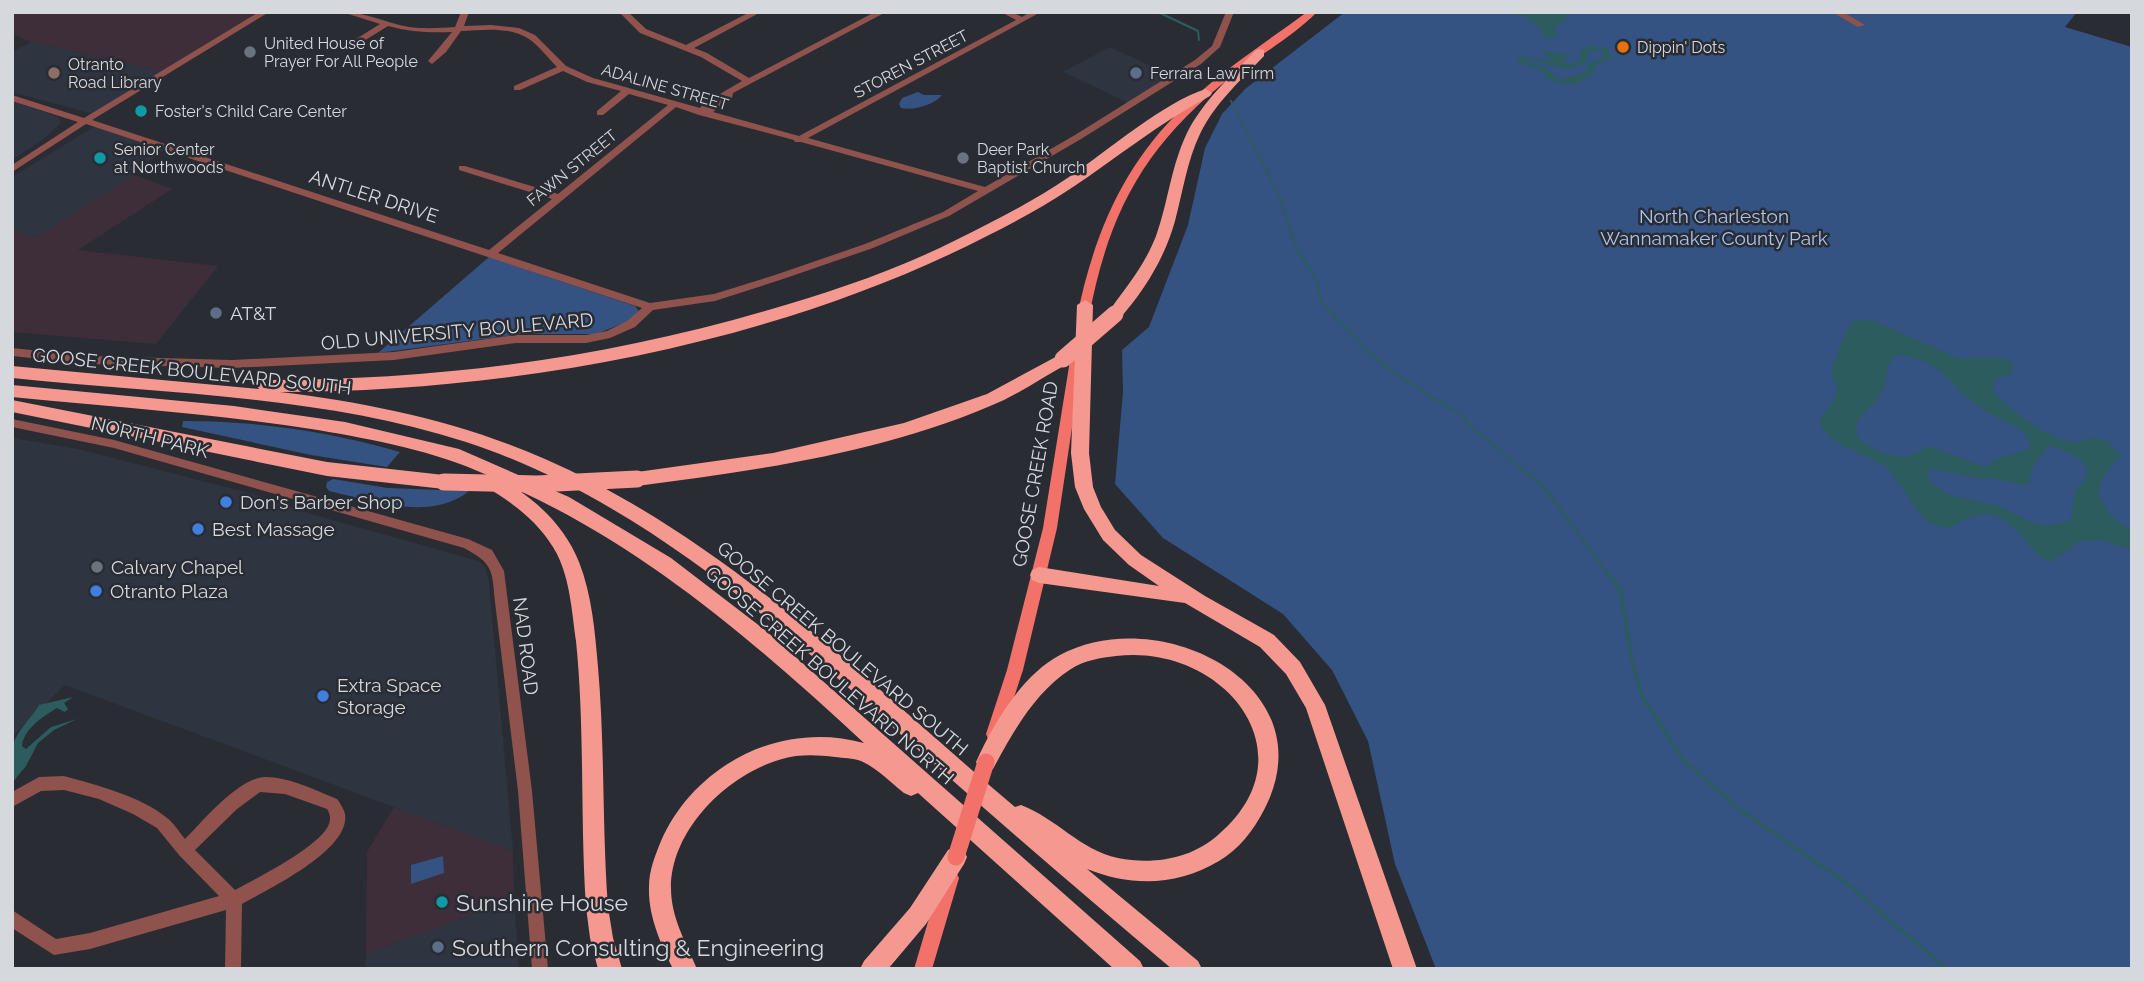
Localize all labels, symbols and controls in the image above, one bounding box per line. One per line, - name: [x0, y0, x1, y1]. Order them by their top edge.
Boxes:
- street label: STOREN STREET: [851, 26, 972, 102]
- place label: United House of Prayer For All People: [264, 34, 418, 71]
- place label: Dippin' Dots: [1637, 38, 1725, 57]
- marker: Dippin' Dots: [1615, 39, 1631, 55]
- marker: United House of Prayer For All People: [242, 44, 258, 60]
- place label: Otranto Road Library: [68, 55, 162, 92]
- street label: ADALINE STREET: [599, 60, 731, 114]
- place label: Ferrara Law Firm: [1150, 64, 1274, 83]
- marker: Otranto Road Library: [46, 65, 62, 81]
- marker: Ferrara Law Firm: [1128, 65, 1144, 81]
- place label: Foster's Child Care Center: [155, 102, 347, 121]
- marker: Foster's Child Care Center: [133, 103, 149, 119]
- street label: FAWN STREET: [523, 126, 621, 210]
- place label: Senior Center at Northwoods: [114, 140, 224, 177]
- place label: Deer Park Baptist Church: [977, 140, 1085, 177]
- marker: Senior Center at Northwoods: [92, 150, 108, 166]
- marker: Deer Park Baptist Church: [955, 150, 971, 166]
- street label: ANTLER DRIVE: [307, 165, 441, 227]
- park label: North Charleston Wannamaker County Park: [1600, 205, 1828, 249]
- place label: AT&T: [230, 302, 277, 324]
- marker: AT&T: [208, 305, 224, 321]
- street label: OLD UNIVERSITY BOULEVARD: [320, 308, 594, 354]
- street label: GOOSE CREEK BOULEVARD SOUTH: [31, 343, 353, 399]
- street label: GOOSE CREEK ROAD: [1008, 379, 1062, 569]
- street label: NORTH PARK: [89, 412, 212, 462]
- place label: Don's Barber Shop: [240, 491, 403, 513]
- marker: Don's Barber Shop: [218, 494, 234, 510]
- place label: Best Massage: [212, 518, 335, 540]
- marker: Best Massage: [190, 521, 206, 537]
- street label: GOOSE CREEK BOULEVARD SOUTH: [713, 537, 973, 759]
- place label: Calvary Chapel: [111, 556, 244, 578]
- marker: Calvary Chapel: [89, 559, 105, 575]
- street label: GOOSE CREEK BOULEVARD NORTH: [701, 561, 959, 789]
- place label: Otranto Plaza: [110, 580, 228, 602]
- marker: Otranto Plaza: [88, 583, 104, 599]
- street label: NAD ROAD: [509, 596, 543, 696]
- place label: Extra Space Storage: [337, 674, 441, 718]
- marker: Extra Space Storage: [315, 688, 331, 704]
- place label: Sunshine House: [456, 889, 628, 916]
- marker: Sunshine House: [434, 894, 450, 910]
- place label: Southern Consulting & Engineering: [452, 934, 824, 961]
- marker: Southern Consulting & Engineering: [430, 939, 446, 955]

